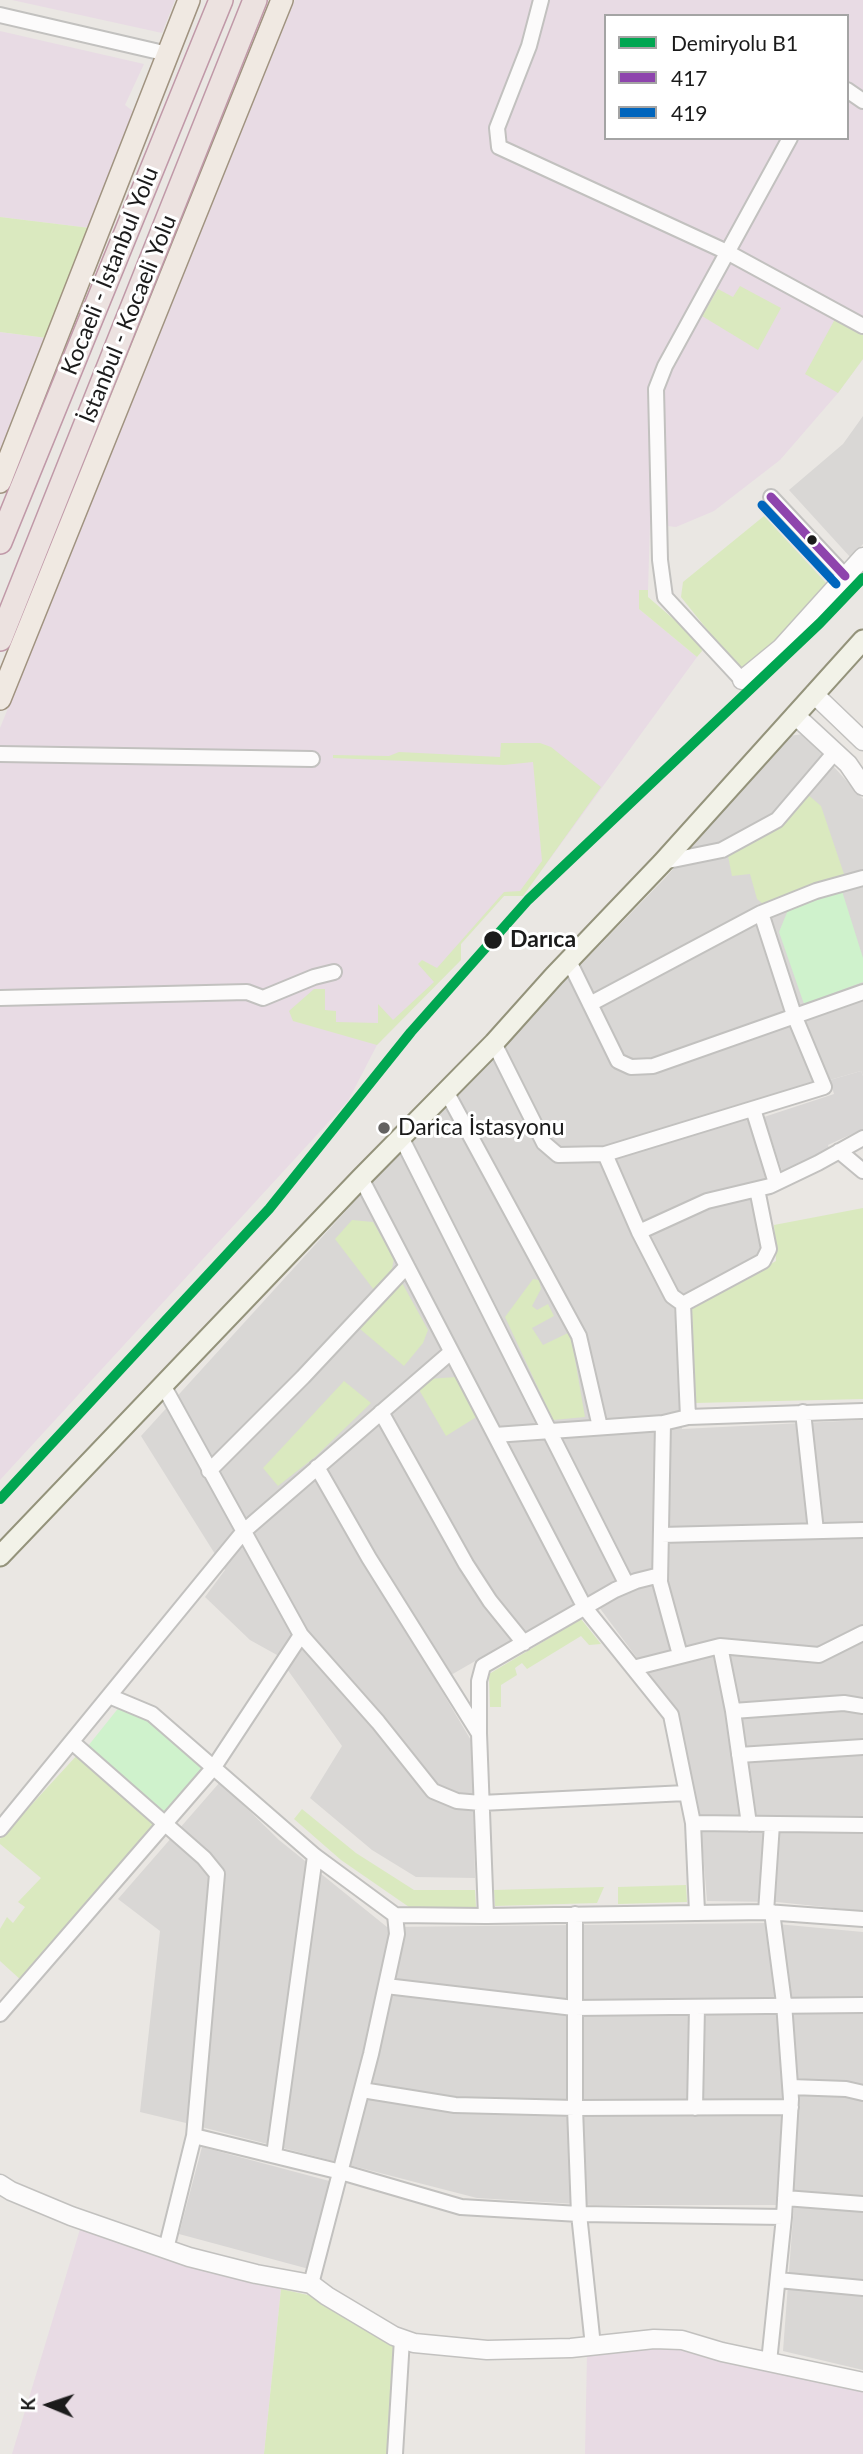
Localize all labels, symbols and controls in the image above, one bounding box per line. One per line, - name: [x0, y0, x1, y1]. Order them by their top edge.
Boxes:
- legend: [604, 14, 849, 140]
- text: Demiryolu B1: [671, 30, 798, 55]
- text: 417: [671, 65, 708, 90]
- text: 419: [671, 100, 708, 125]
- street label: Kocaeli - İstanbul Yolu: [56, 163, 164, 379]
- street label: İstanbul - Kocaeli Yolu: [74, 211, 182, 427]
- unlabelled marker: [805, 533, 819, 547]
- place label: Darıca: [510, 926, 576, 954]
- marker: Darıca: [482, 929, 504, 951]
- place label: Darica İstasyonu: [398, 1114, 565, 1142]
- marker: Darica İstasyonu: [376, 1120, 392, 1136]
- north arrow: [14, 2370, 84, 2440]
- text: K: [16, 2397, 39, 2411]

